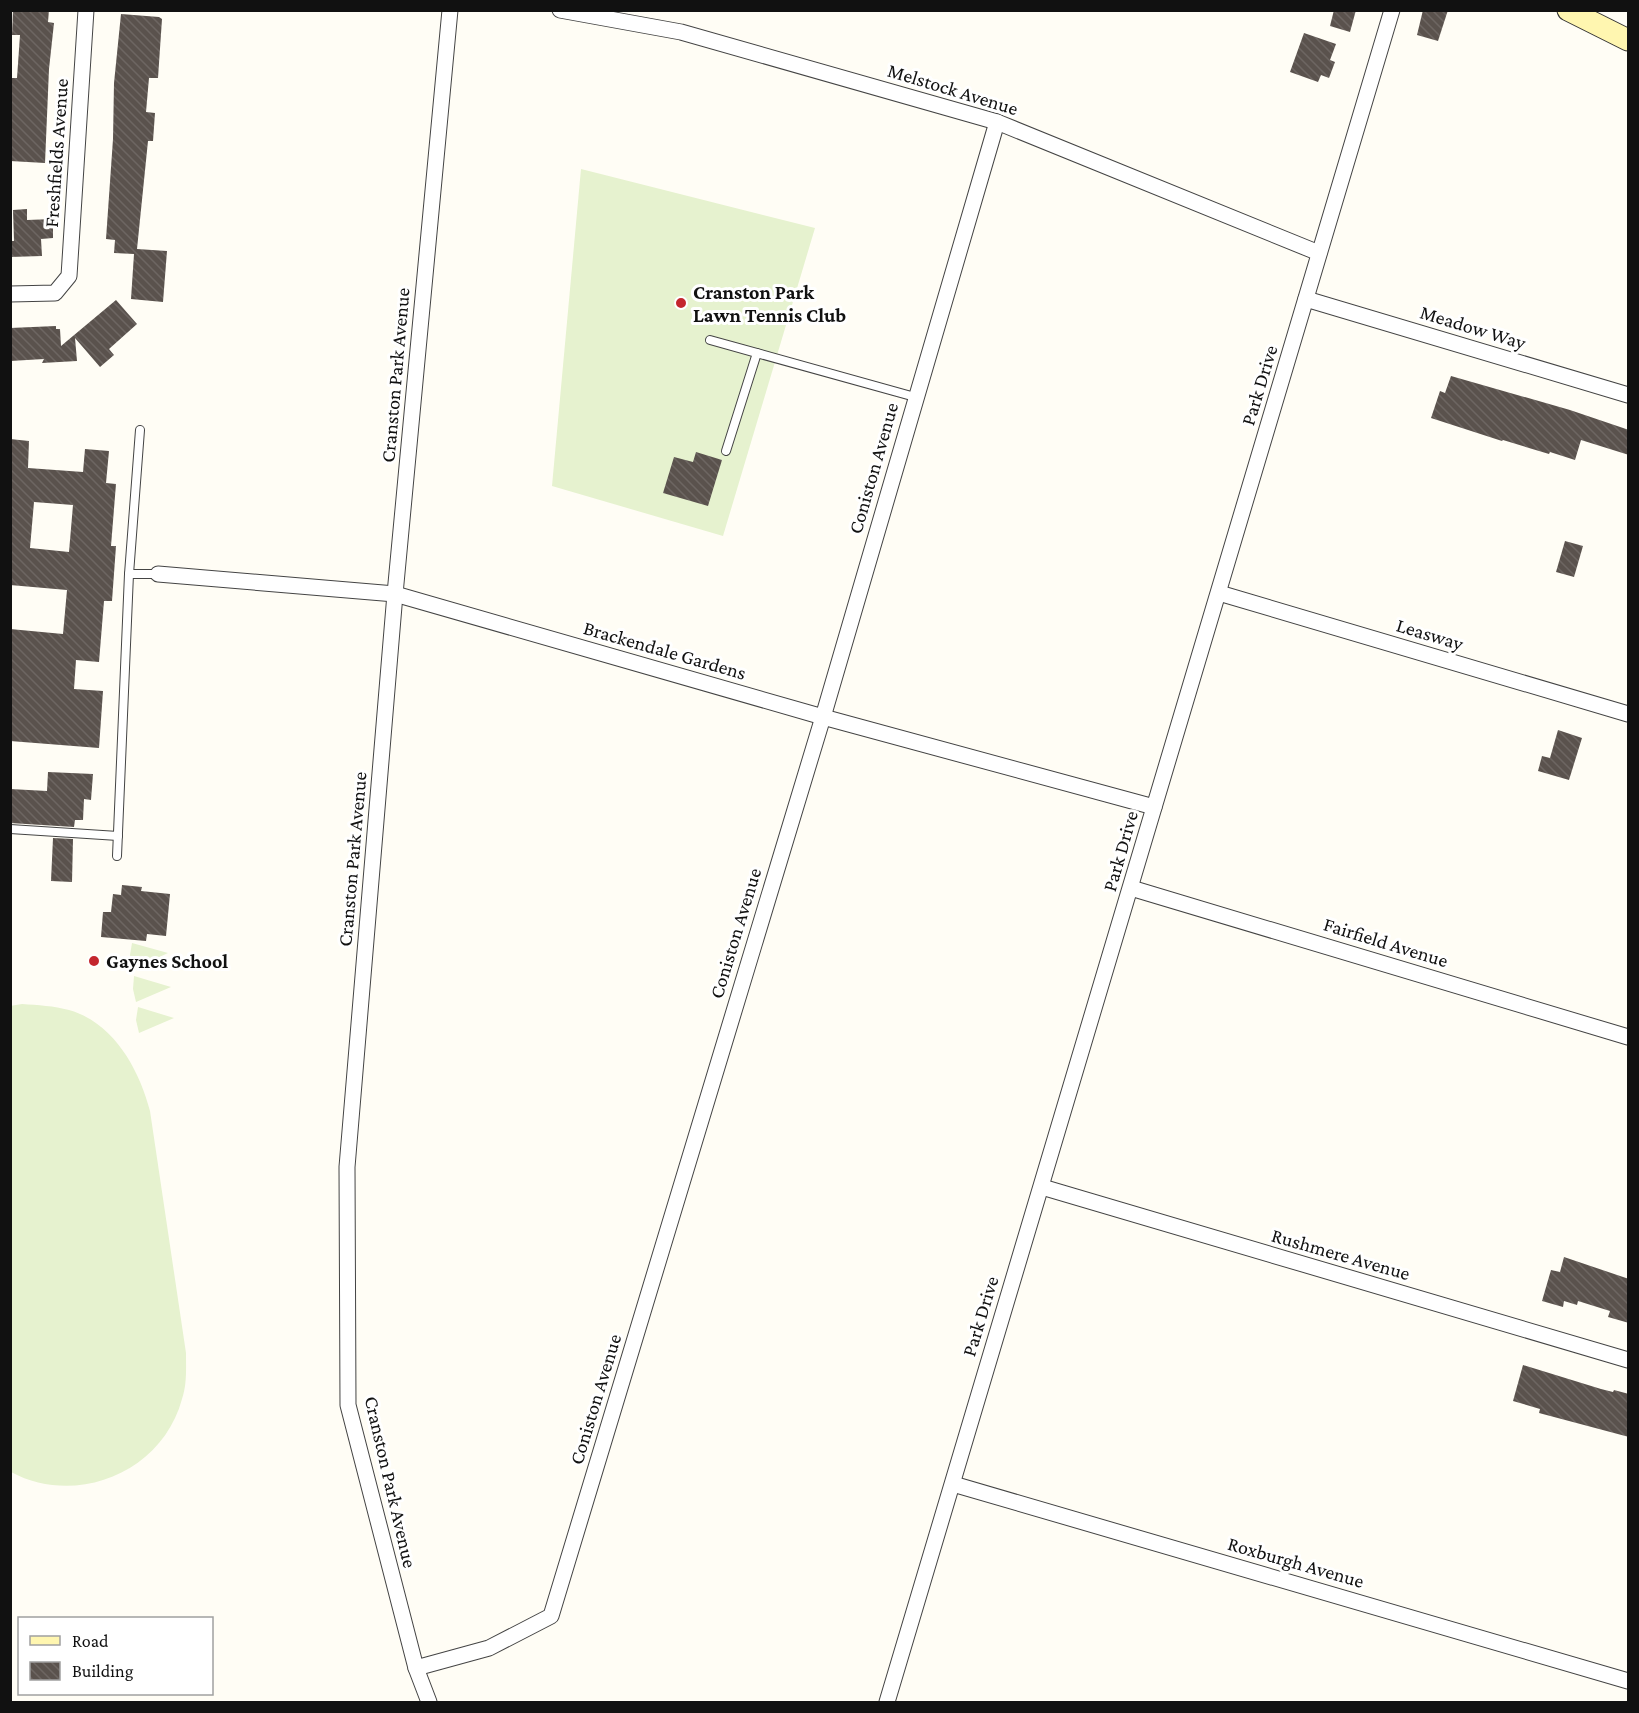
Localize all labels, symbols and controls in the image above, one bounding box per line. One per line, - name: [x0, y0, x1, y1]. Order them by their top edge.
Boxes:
- street label: Melstock Avenue: [885, 59, 1021, 119]
- street label: Freshfields Avenue: [40, 77, 72, 228]
- place label: Cranston Park Lawn Tennis Club: [693, 281, 846, 326]
- street label: Cranston Park Avenue: [376, 286, 414, 463]
- marker: Cranston Park Lawn Tennis Club: [674, 296, 688, 310]
- street label: Meadow Way: [1417, 300, 1529, 355]
- street label: Park Drive: [1236, 342, 1282, 428]
- street label: Coniston Avenue: [844, 400, 902, 536]
- street label: Leasway: [1394, 613, 1467, 656]
- street label: Brackendale Gardens: [581, 616, 749, 684]
- street label: Cranston Park Avenue: [333, 770, 371, 947]
- street label: Park Drive: [1098, 808, 1142, 894]
- street label: Coniston Avenue: [705, 865, 765, 1001]
- street label: Fairfield Avenue: [1321, 913, 1451, 971]
- place label: Gaynes School: [106, 950, 228, 972]
- marker: Gaynes School: [87, 954, 101, 968]
- street label: Rushmere Avenue: [1269, 1224, 1413, 1284]
- street label: Park Drive: [957, 1273, 1003, 1359]
- street label: Coniston Avenue: [565, 1331, 625, 1467]
- street label: Cranston Park Avenue: [361, 1394, 421, 1570]
- street label: Roxburgh Avenue: [1225, 1532, 1367, 1593]
- legend: [18, 1617, 213, 1695]
- text: Road: [72, 1631, 109, 1651]
- text: Building: [72, 1661, 134, 1681]

